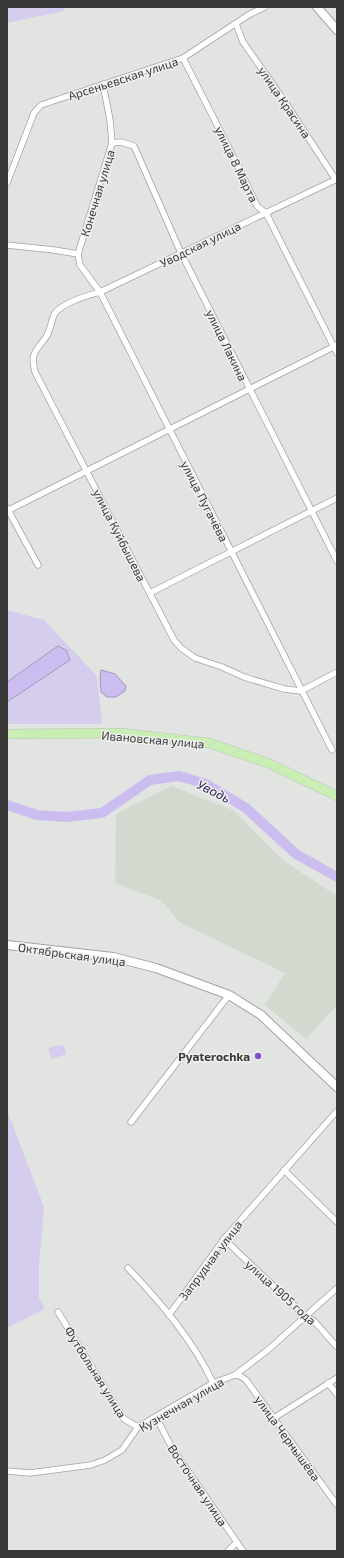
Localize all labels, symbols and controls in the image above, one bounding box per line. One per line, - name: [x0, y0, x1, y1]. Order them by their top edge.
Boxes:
- street label: Арсеньевская улица: [66, 54, 180, 103]
- street label: улица Красина: [255, 63, 314, 141]
- street label: улица 8 Марта: [212, 124, 261, 205]
- street label: Конечная улица: [77, 148, 118, 238]
- street label: Уводская улица: [157, 218, 243, 271]
- street label: улица Лакина: [203, 307, 250, 383]
- street label: улица Пугачёва: [178, 458, 231, 544]
- street label: улица Куйбышева: [90, 487, 149, 584]
- street label: Ивановская улица: [101, 728, 205, 751]
- water label: Уводь: [195, 776, 233, 806]
- street label: Октябрьская улица: [17, 940, 127, 969]
- place label: Pyaterochka: [178, 1049, 250, 1064]
- marker: Pyaterochka: [253, 1051, 263, 1061]
- street label: Запрудная улица: [175, 1217, 245, 1303]
- street label: улица 1905 года: [242, 1257, 319, 1328]
- street label: Футбольная улица: [61, 1324, 130, 1421]
- street label: Кузнечная улица: [136, 1374, 226, 1435]
- street label: улица Чернышёва: [251, 1393, 324, 1484]
- street label: Восточная улица: [165, 1441, 231, 1529]

